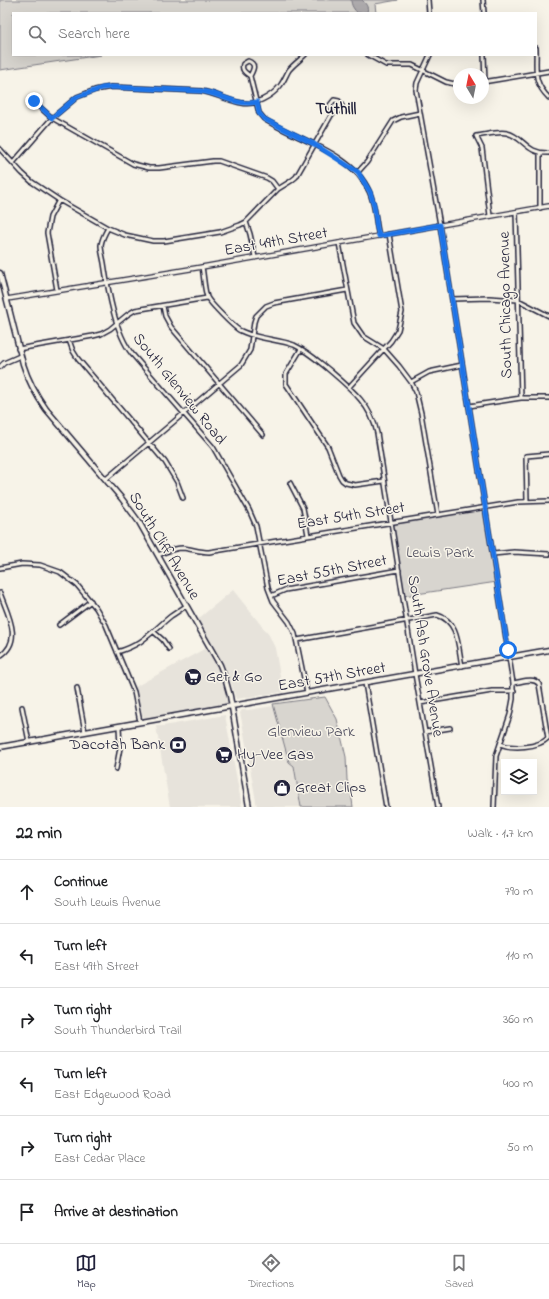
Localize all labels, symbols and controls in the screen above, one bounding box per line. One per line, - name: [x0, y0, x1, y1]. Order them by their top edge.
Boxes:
- search box: [12, 12, 537, 56]
- icon: search: [26, 23, 48, 45]
- text: Search here: [58, 23, 130, 45]
- north arrow: [453, 68, 489, 104]
- route end: [25, 92, 43, 110]
- district label: Tuthill: [316, 97, 357, 122]
- street label: East 49th Street: [222, 221, 330, 263]
- street label: South Chicago Avenue: [493, 230, 519, 379]
- street label: South Glenview Road: [126, 328, 232, 450]
- street label: South Cliff Avenue: [122, 487, 206, 605]
- street label: East 54th Street: [295, 496, 407, 536]
- park label: Lewis Park: [406, 541, 475, 565]
- street label: East 55th Street: [275, 548, 390, 593]
- street label: South Ash Grove Avenue: [400, 574, 450, 739]
- route start: [499, 641, 517, 659]
- street label: East 57th Street: [276, 656, 388, 698]
- place label: Get & Go: [206, 665, 262, 689]
- supermarket icon: Get & Go: [183, 667, 203, 687]
- park label: Glenview Park: [267, 720, 356, 744]
- place label: Dacotah Bank: [68, 733, 166, 757]
- bank icon: Dacotah Bank: [168, 735, 188, 755]
- place label: Hy-Vee Gas: [237, 743, 314, 767]
- supermarket icon: Hy-Vee Gas: [214, 745, 234, 765]
- map controls: [501, 759, 537, 795]
- button: layers: [501, 759, 537, 795]
- place label: Great Clips: [295, 776, 366, 800]
- shop icon: Great Clips: [272, 778, 292, 798]
- text: 22 min: [16, 821, 62, 846]
- text: Walk · 1.7 km: [468, 824, 533, 843]
- text: Continue: [54, 871, 108, 893]
- icon: ahead: [16, 881, 38, 903]
- text: 790 m: [505, 882, 533, 901]
- text: South Lewis Avenue: [54, 893, 161, 912]
- text: Turn left: [54, 935, 107, 957]
- icon: left: [16, 945, 38, 967]
- text: 110 m: [506, 946, 533, 965]
- text: East 49th Street: [54, 957, 139, 976]
- text: Turn right: [54, 999, 112, 1021]
- icon: right: [16, 1009, 38, 1031]
- text: 360 m: [503, 1010, 533, 1029]
- text: South Thunderbird Trail: [54, 1021, 182, 1040]
- text: Turn left: [54, 1063, 107, 1085]
- icon: left: [16, 1073, 38, 1095]
- text: 400 m: [503, 1074, 533, 1093]
- text: East Edgewood Road: [54, 1085, 171, 1104]
- text: Turn right: [54, 1127, 112, 1149]
- icon: right: [16, 1137, 38, 1159]
- text: 50 m: [507, 1138, 533, 1157]
- text: East Cedar Place: [54, 1149, 145, 1168]
- icon: arrive: [16, 1201, 38, 1223]
- text: Arrive at destination: [54, 1201, 178, 1223]
- tab: Map: [75, 1252, 97, 1292]
- tab: Directions: [248, 1252, 294, 1292]
- tab: Saved: [445, 1252, 474, 1292]

